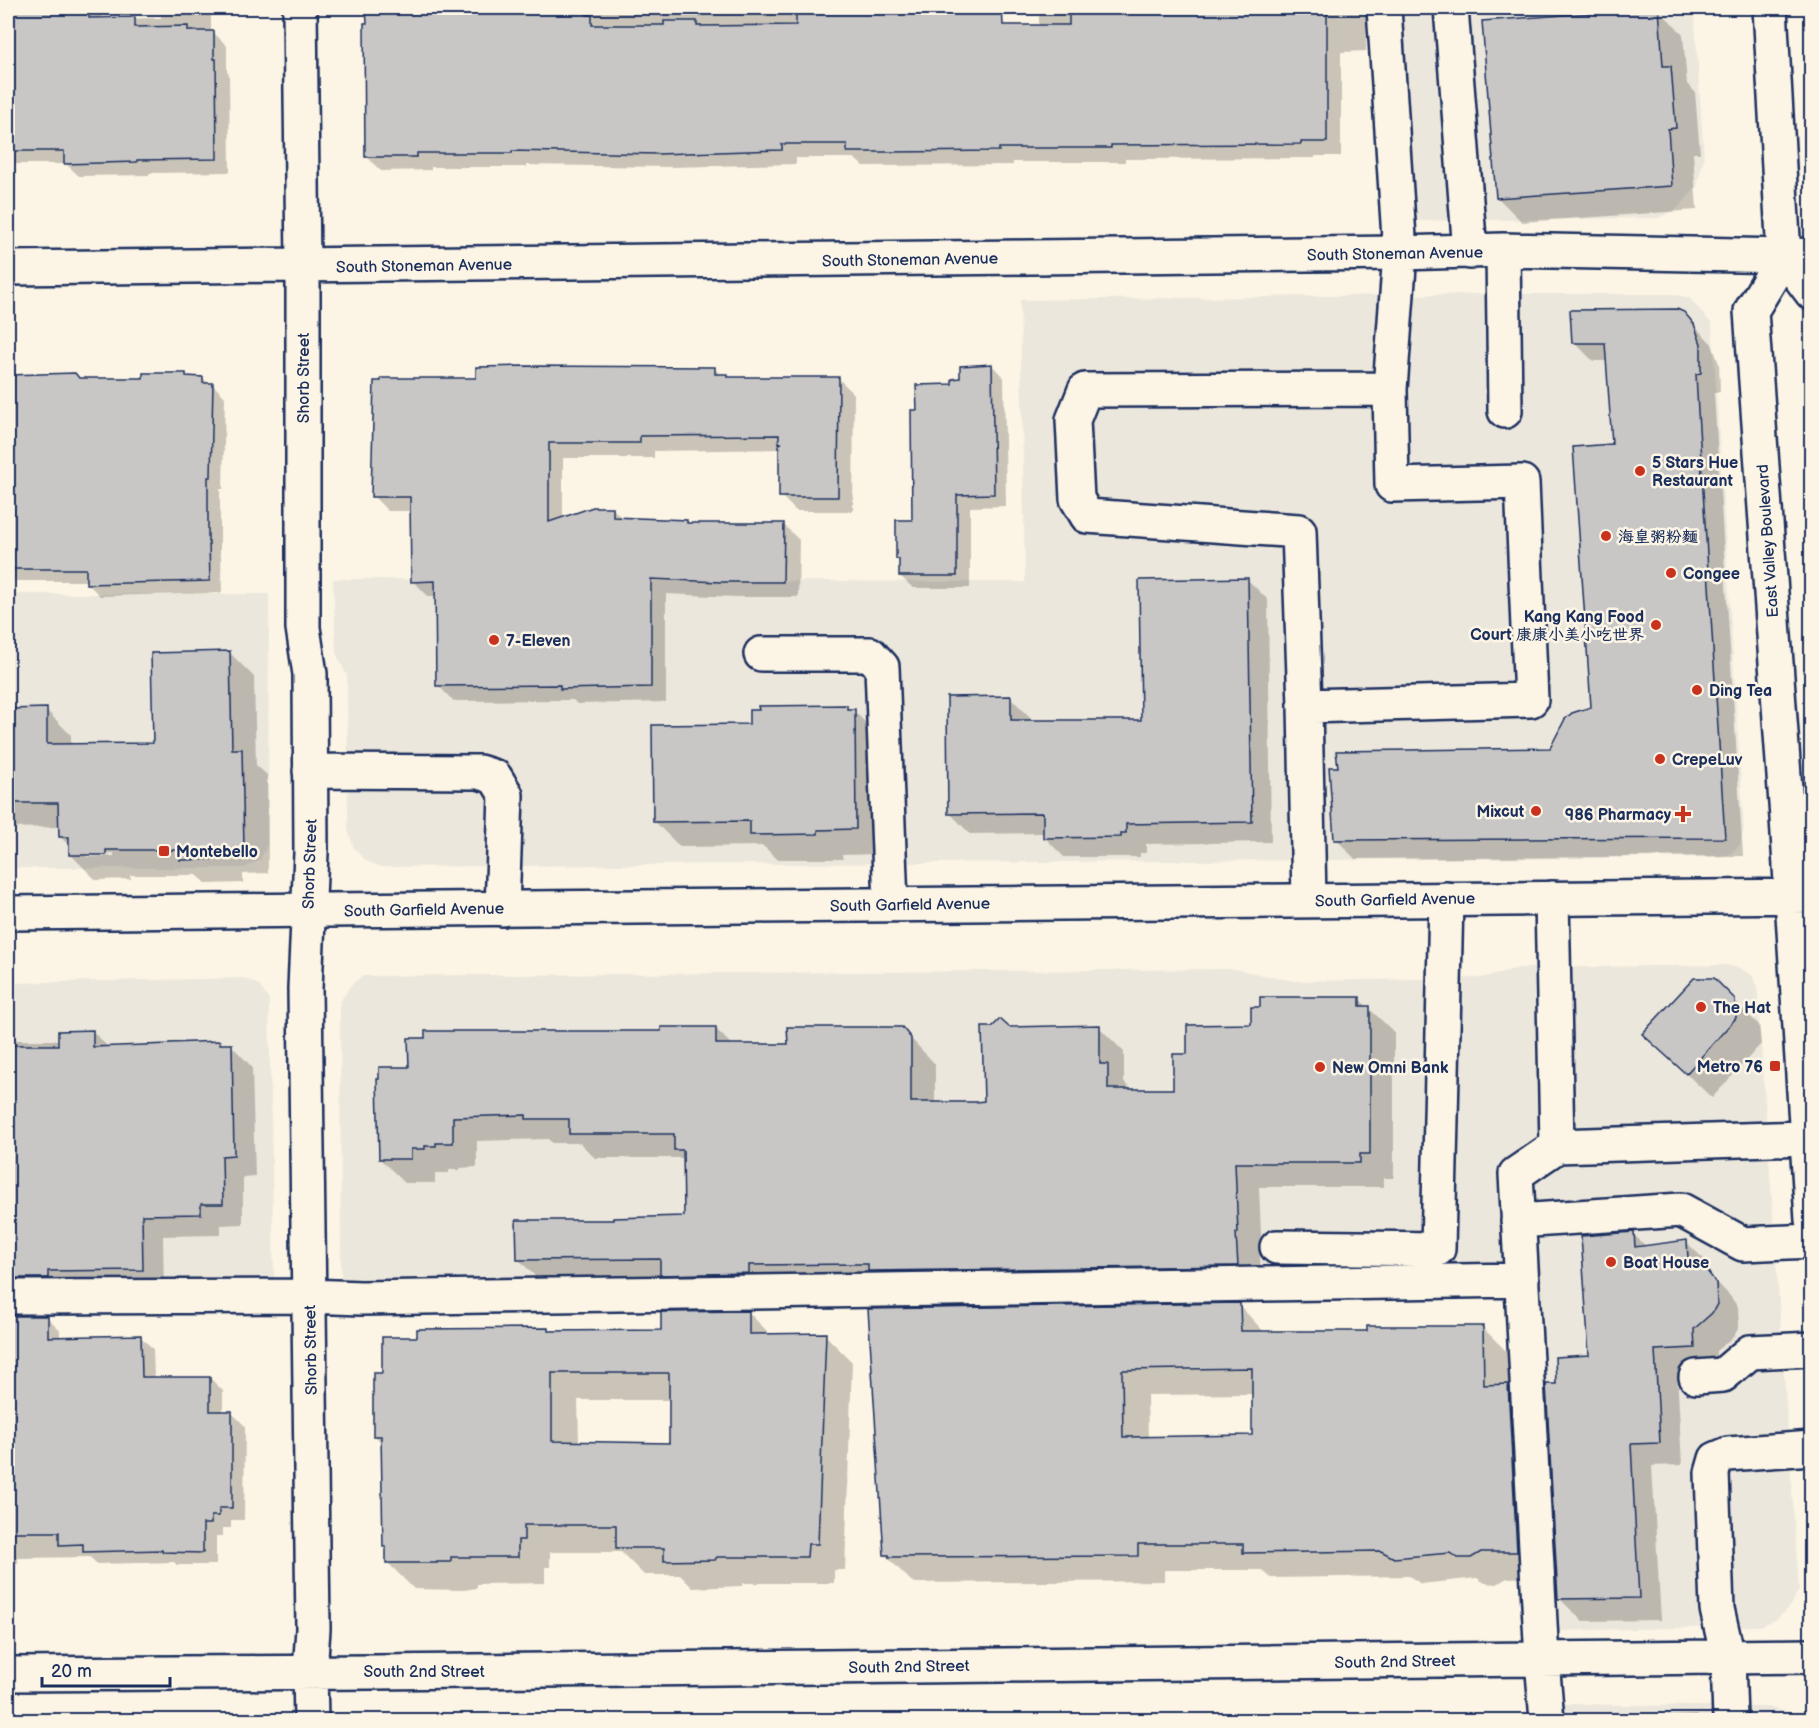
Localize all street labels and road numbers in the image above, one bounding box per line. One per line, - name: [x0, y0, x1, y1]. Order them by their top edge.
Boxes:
- street label: South Stoneman Avenue: [1307, 243, 1484, 266]
- street label: South Stoneman Avenue: [822, 249, 999, 272]
- street label: South Stoneman Avenue: [336, 255, 513, 278]
- street label: Shorb Street: [295, 333, 314, 423]
- street label: East Valley Boulevard: [1754, 464, 1783, 618]
- street label: Shorb Street: [299, 818, 322, 910]
- street label: South Garfield Avenue: [1315, 890, 1476, 911]
- street label: South Garfield Avenue: [830, 895, 991, 916]
- street label: South Garfield Avenue: [344, 900, 505, 921]
- street label: Shorb Street: [301, 1305, 322, 1395]
- street label: South 2nd Street: [1334, 1652, 1456, 1673]
- street label: South 2nd Street: [848, 1657, 970, 1678]
- street label: South 2nd Street: [363, 1663, 485, 1682]

